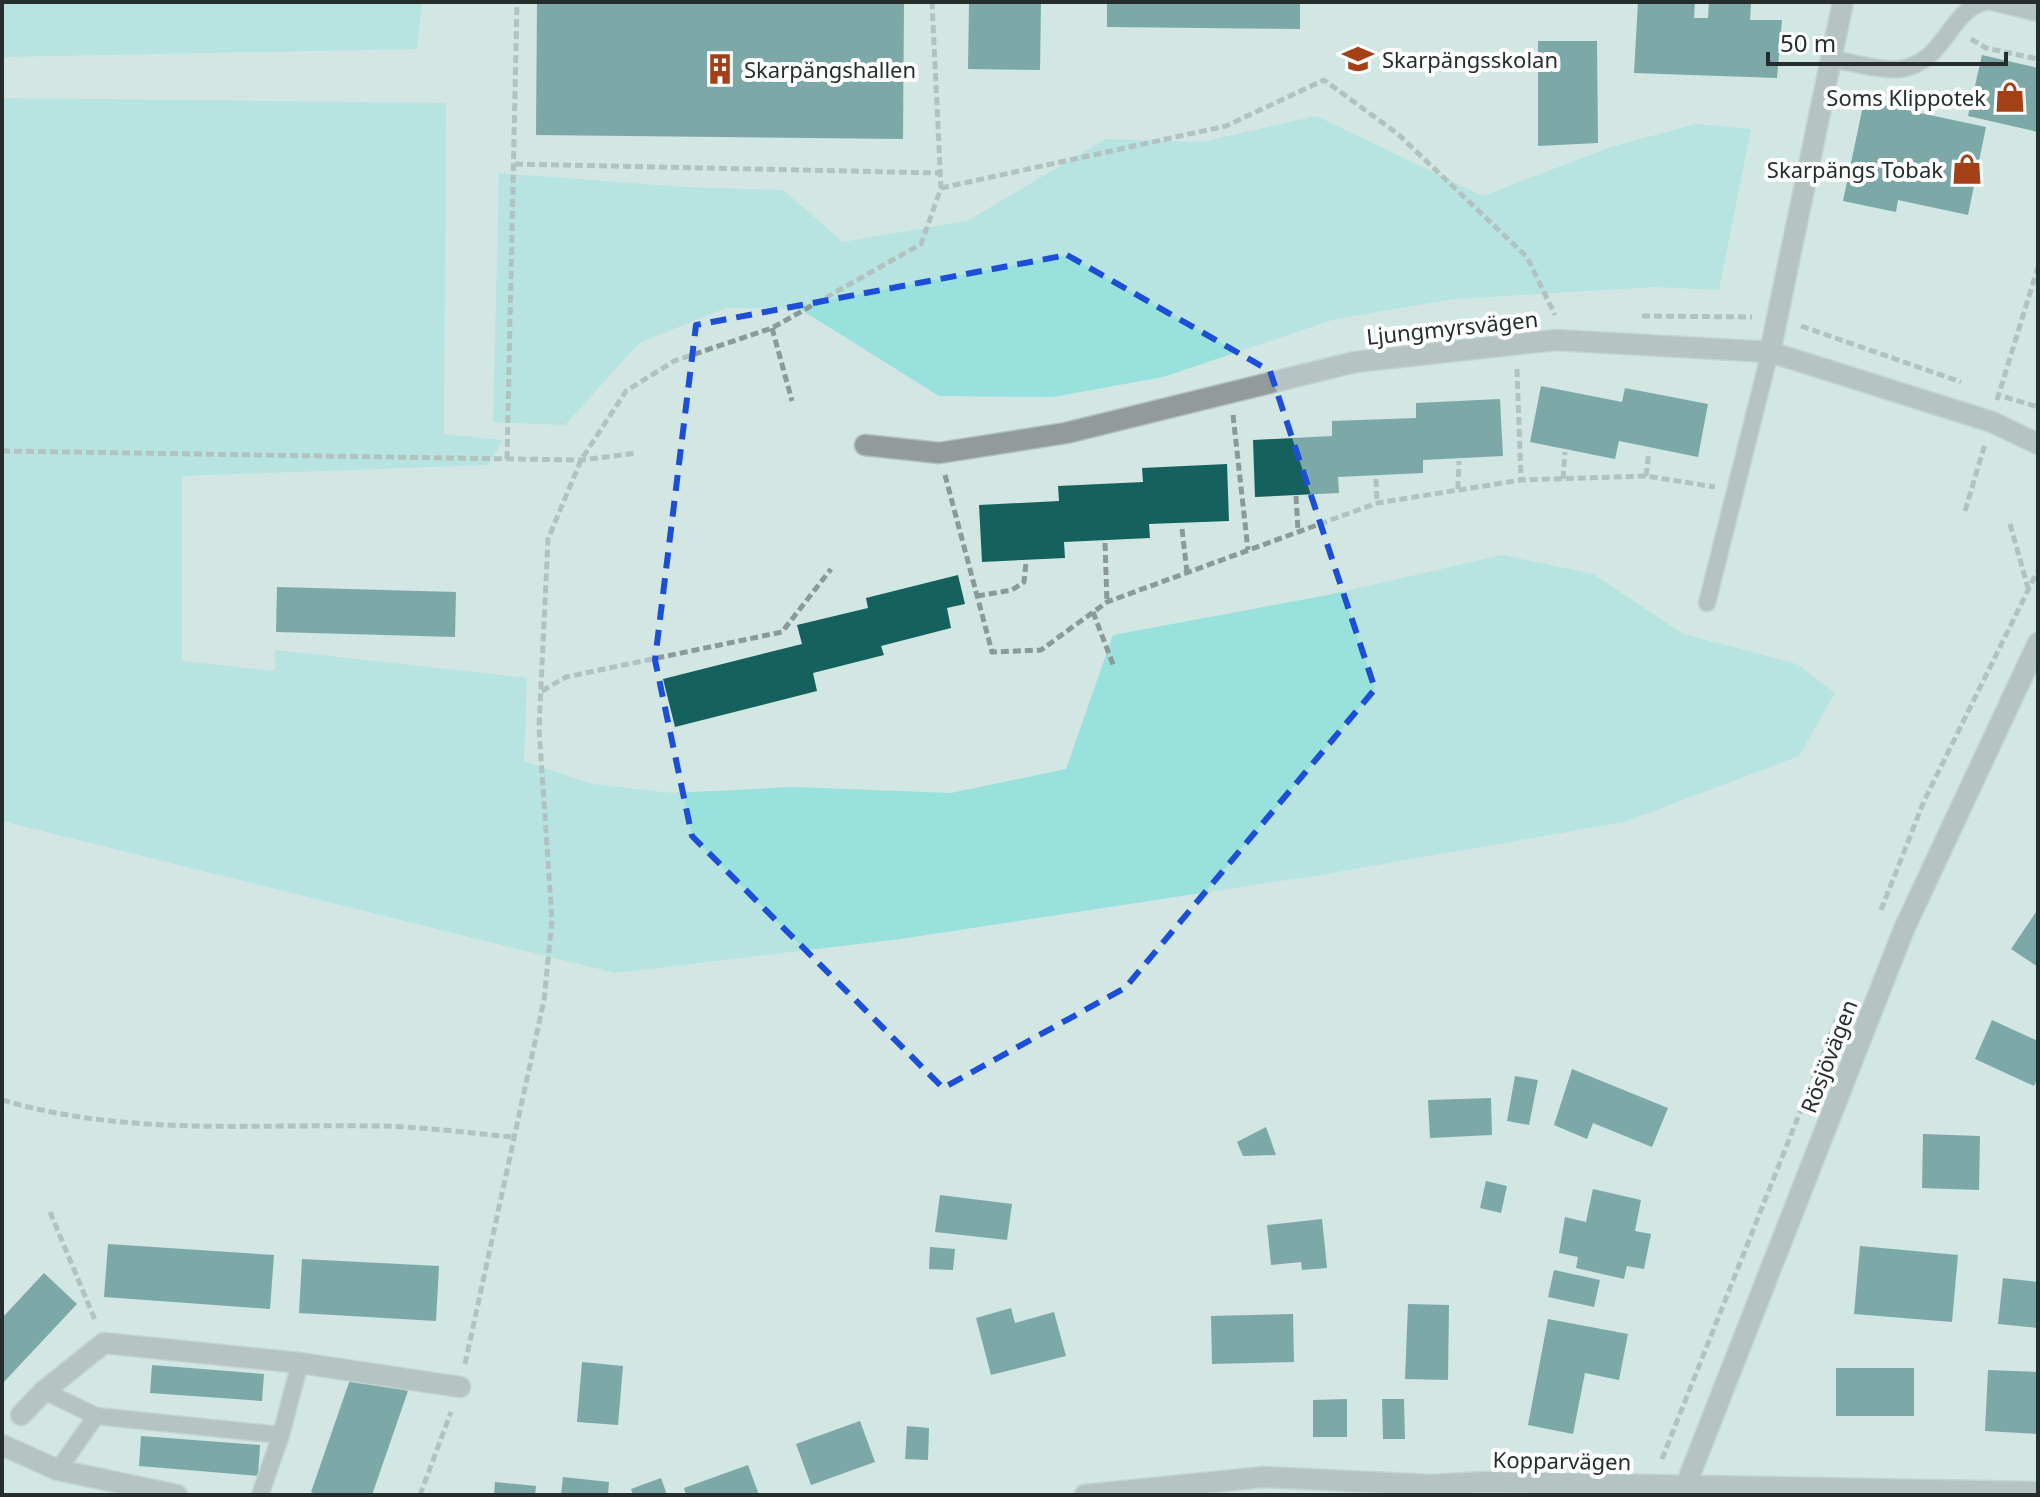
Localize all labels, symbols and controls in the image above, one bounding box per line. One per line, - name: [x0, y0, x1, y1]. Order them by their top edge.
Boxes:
- scale bar: [1768, 16, 2006, 66]
- text: 50 m: [1780, 26, 1836, 59]
- school or university icon: Skarpängsskolan: [1341, 42, 1375, 76]
- place label: Skarpängsskolan: [1382, 44, 1558, 74]
- building icon: Skarpängshallen: [703, 52, 737, 86]
- place label: Skarpängshallen: [744, 54, 916, 84]
- shop icon: Soms Klippotek: [1993, 80, 2027, 114]
- place label: Soms Klippotek: [1826, 82, 1986, 112]
- shop icon: Skarpängs Tobak: [1950, 152, 1984, 186]
- place label: Skarpängs Tobak: [1767, 154, 1943, 184]
- street label: Ljungmyrsvägen: [1365, 303, 1539, 351]
- street label: Rösjövägen: [1793, 995, 1863, 1117]
- street label: Kopparvägen: [1493, 1444, 1631, 1476]

